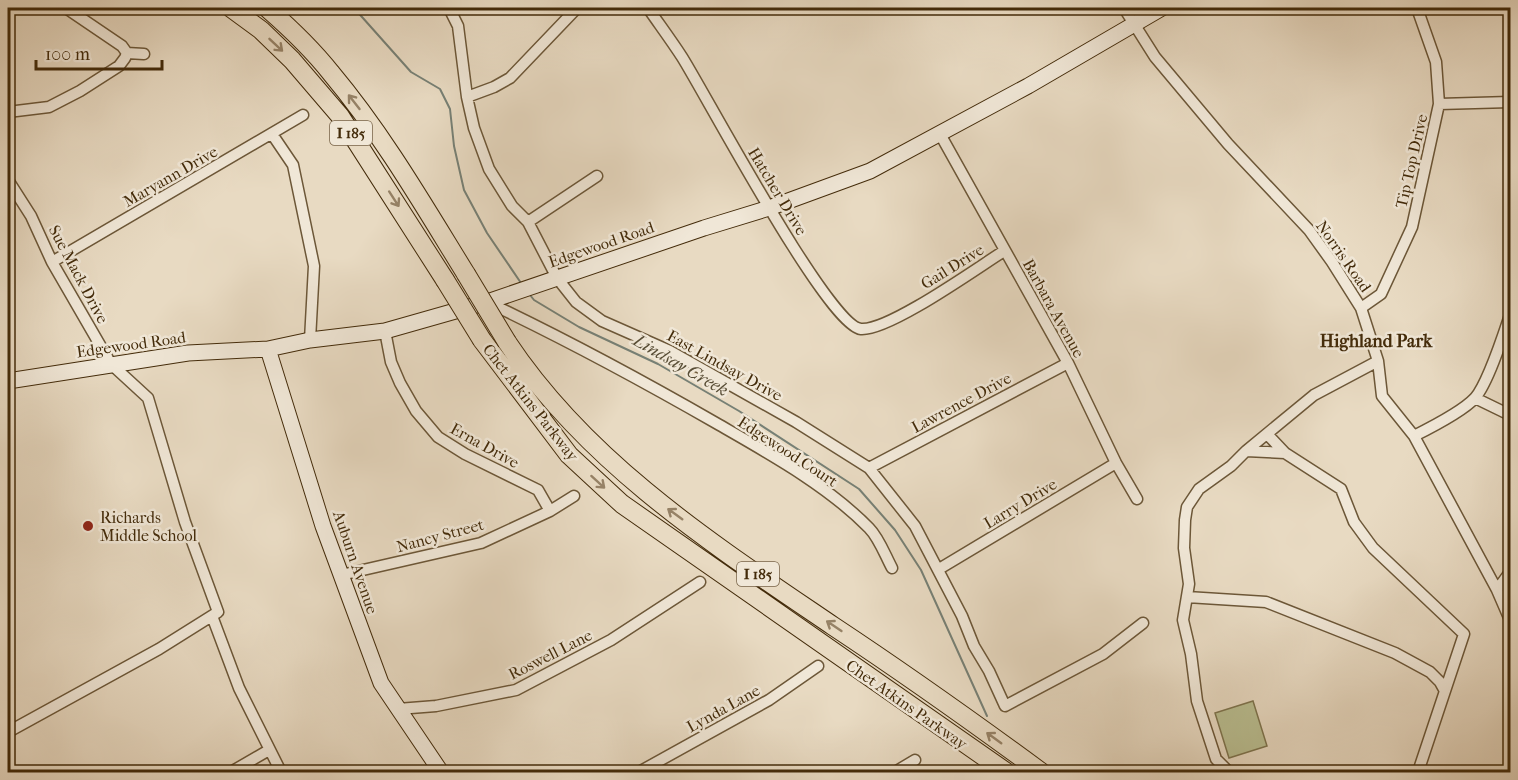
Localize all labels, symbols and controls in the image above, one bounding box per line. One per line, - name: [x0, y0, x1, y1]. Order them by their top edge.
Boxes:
- scale bar: [36, 33, 162, 71]
- one-way arrow: [268, 38, 283, 52]
- text: 100 m: [45, 44, 90, 65]
- one-way arrow: [348, 95, 361, 111]
- street label: Tip Top Drive: [1391, 112, 1432, 210]
- road number: I 185: [330, 121, 372, 145]
- street label: Maryann Drive: [120, 142, 221, 211]
- street label: Hatcher Drive: [744, 144, 811, 239]
- one-way arrow: [387, 191, 400, 208]
- street label: Edgewood Road: [546, 217, 657, 271]
- street label: Norris Road: [1312, 217, 1375, 296]
- street label: Sue Mack Drive: [45, 222, 112, 327]
- street label: Gail Drive: [917, 240, 987, 293]
- street label: Barbara Avenue: [1019, 256, 1088, 361]
- street label: East Lindsay Drive: [664, 326, 786, 405]
- street label: Edgewood Road: [75, 327, 187, 362]
- water label: Lindsay Creek: [628, 329, 732, 401]
- district label: Highland Park: [1320, 331, 1433, 352]
- street label: Chet Atkins Parkway: [479, 340, 583, 465]
- street label: Lawrence Drive: [908, 368, 1014, 437]
- street label: Edgewood Court: [734, 412, 841, 491]
- street label: Erna Drive: [447, 419, 523, 472]
- street label: Larry Drive: [980, 474, 1060, 533]
- one-way arrow: [591, 475, 606, 489]
- street label: Auburn Avenue: [329, 507, 382, 616]
- one-way arrow: [667, 507, 683, 520]
- place label: Richards Middle School: [100, 508, 198, 545]
- street label: Nancy Street: [394, 515, 486, 556]
- marker: Richards Middle School: [81, 519, 95, 533]
- road number: I 185: [737, 562, 779, 586]
- one-way arrow: [826, 620, 843, 632]
- street label: Roswell Lane: [505, 625, 595, 684]
- street label: Chet Atkins Parkway: [842, 655, 971, 754]
- street label: Lynda Lane: [683, 681, 763, 736]
- one-way arrow: [986, 731, 1002, 744]

